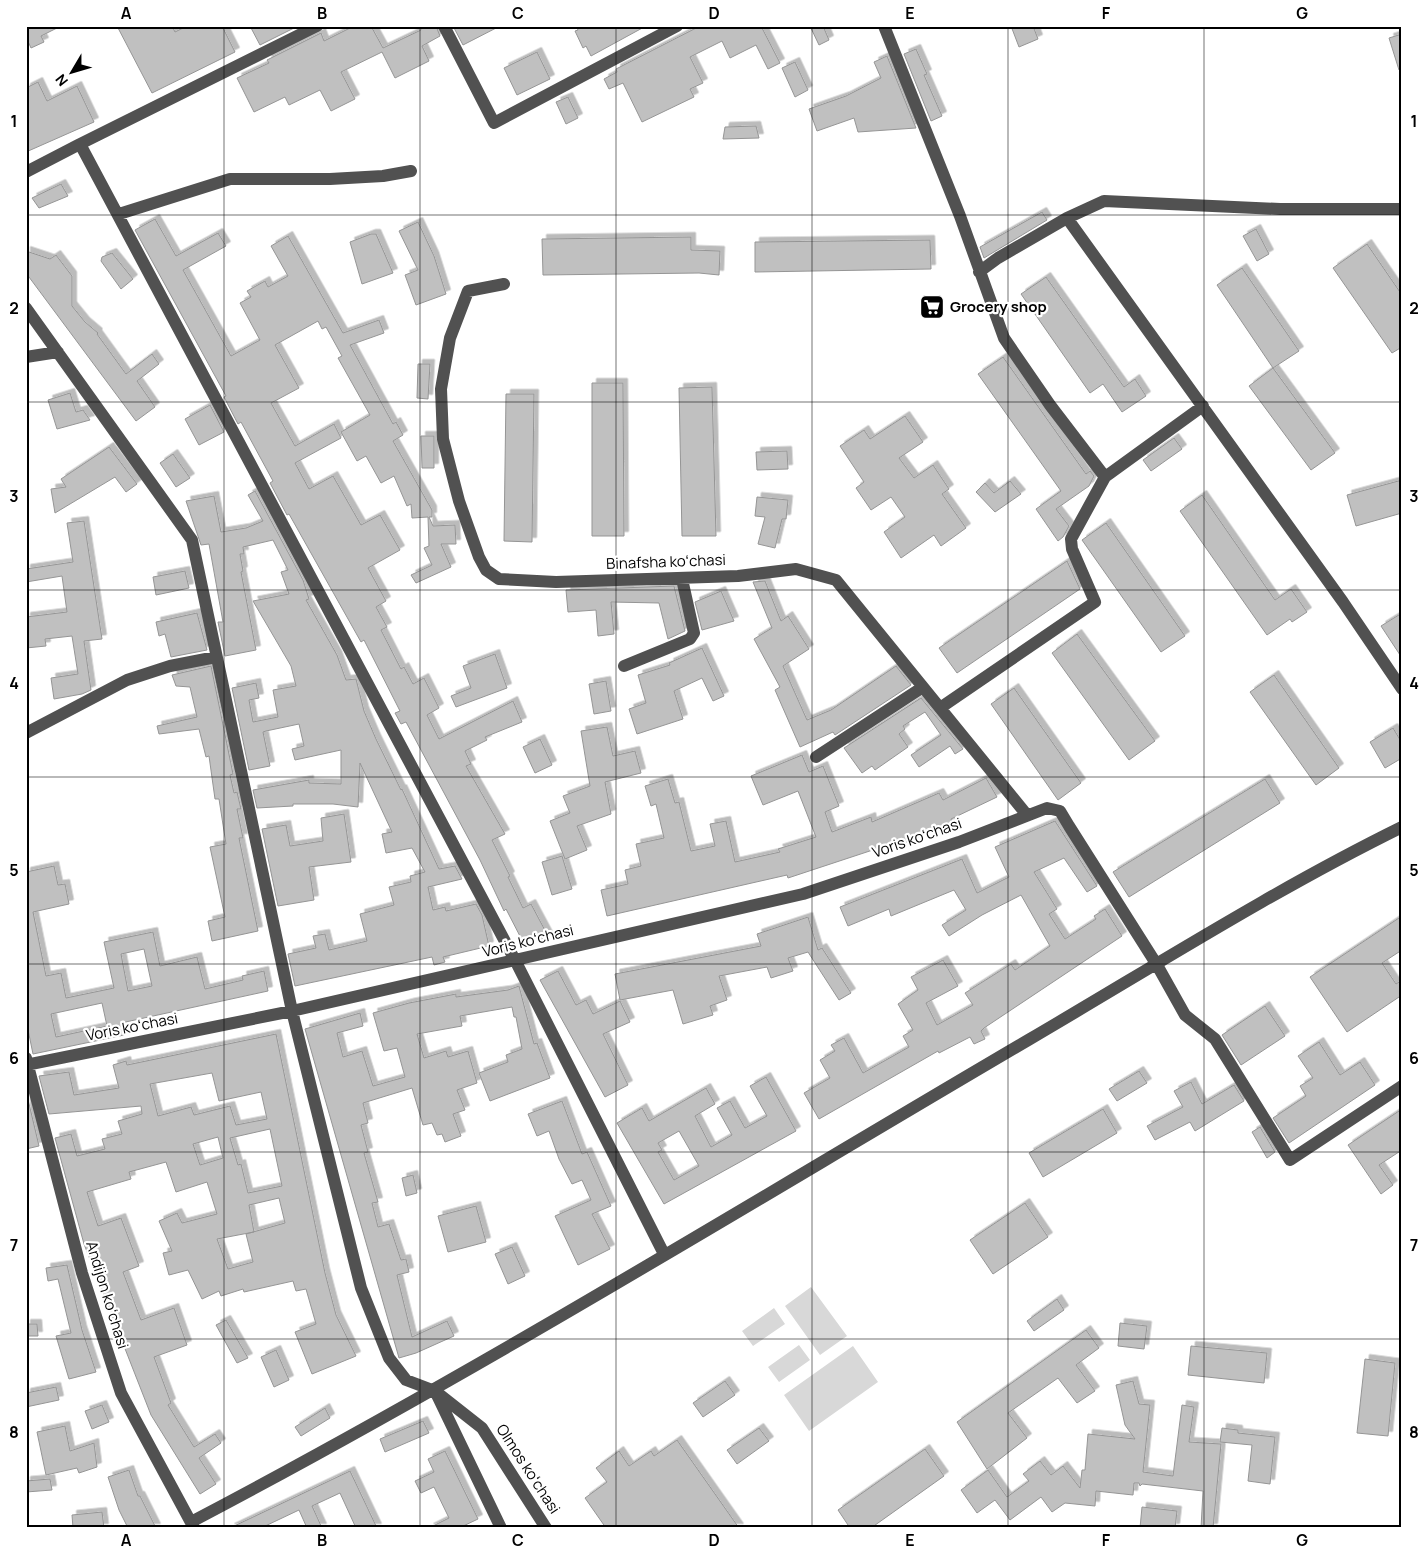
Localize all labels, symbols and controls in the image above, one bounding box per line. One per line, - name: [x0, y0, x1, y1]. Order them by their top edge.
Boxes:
- text: A: [121, 2, 132, 24]
- text: B: [317, 2, 327, 24]
- text: C: [512, 2, 524, 24]
- text: D: [708, 2, 720, 24]
- text: E: [905, 2, 915, 24]
- text: F: [1102, 2, 1111, 24]
- text: G: [1296, 2, 1308, 24]
- north arrow: [48, 48, 98, 98]
- text: N: [51, 70, 72, 90]
- text: 1: [10, 110, 18, 132]
- text: 1: [1410, 110, 1418, 132]
- supermarket icon: Grocery shop: [919, 294, 945, 320]
- place label: Grocery shop: [950, 296, 1047, 317]
- text: 2: [9, 297, 19, 319]
- text: 2: [1409, 297, 1419, 319]
- text: 3: [9, 485, 19, 507]
- text: 3: [1409, 485, 1419, 507]
- street label: Binafsha koʻchasi: [606, 549, 726, 574]
- text: 4: [9, 672, 19, 694]
- text: 4: [1409, 672, 1419, 694]
- street label: Voris koʻchasi: [869, 812, 964, 863]
- text: 5: [9, 859, 19, 881]
- text: 5: [1409, 859, 1419, 881]
- street label: Voris koʻchasi: [480, 919, 576, 962]
- street label: Voris koʻchasi: [84, 1007, 180, 1046]
- text: 6: [9, 1047, 19, 1069]
- text: 6: [1409, 1047, 1419, 1069]
- text: 7: [10, 1234, 18, 1256]
- text: 7: [1410, 1234, 1418, 1256]
- street label: Andijon koʻchasi: [81, 1238, 134, 1351]
- street label: Olmos koʻchasi: [492, 1420, 565, 1518]
- text: 8: [9, 1421, 19, 1443]
- text: 8: [1409, 1421, 1419, 1443]
- text: A: [121, 1529, 132, 1551]
- text: B: [317, 1529, 327, 1551]
- text: C: [512, 1529, 524, 1551]
- text: D: [708, 1529, 720, 1551]
- text: E: [905, 1529, 915, 1551]
- text: F: [1102, 1529, 1111, 1551]
- text: G: [1296, 1529, 1308, 1551]

